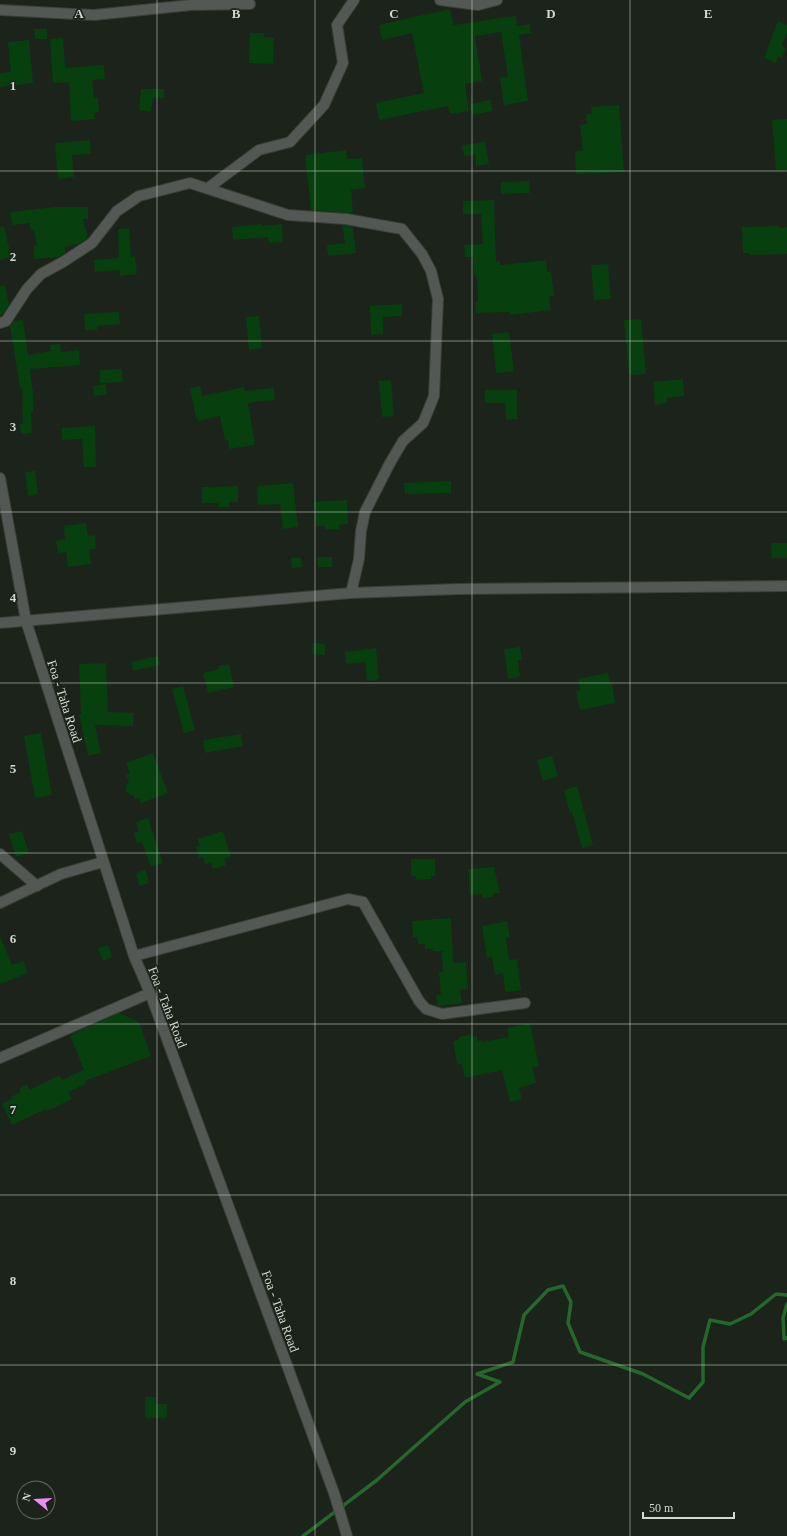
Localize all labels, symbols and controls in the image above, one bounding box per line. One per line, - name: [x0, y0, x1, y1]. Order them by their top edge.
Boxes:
- text: A: [74, 6, 84, 21]
- text: B: [232, 6, 241, 21]
- text: C: [389, 6, 399, 21]
- text: D: [546, 6, 556, 21]
- text: E: [704, 6, 712, 21]
- text: 1: [10, 78, 16, 93]
- text: 2: [10, 249, 16, 264]
- text: 3: [10, 419, 17, 434]
- text: 4: [10, 590, 17, 605]
- street label: Foa - Taha Road: [44, 658, 85, 745]
- text: 5: [10, 761, 17, 776]
- text: 6: [10, 931, 17, 946]
- street label: Foa - Taha Road: [145, 964, 190, 1050]
- text: 7: [10, 1102, 17, 1117]
- street label: Foa - Taha Road: [259, 1268, 302, 1355]
- text: 8: [10, 1273, 17, 1288]
- text: 9: [10, 1443, 17, 1458]
- north arrow: [16, 1480, 56, 1520]
- text: N: [20, 1491, 33, 1503]
- scale bar: [643, 1494, 734, 1520]
- text: 50 m: [649, 1501, 674, 1515]

